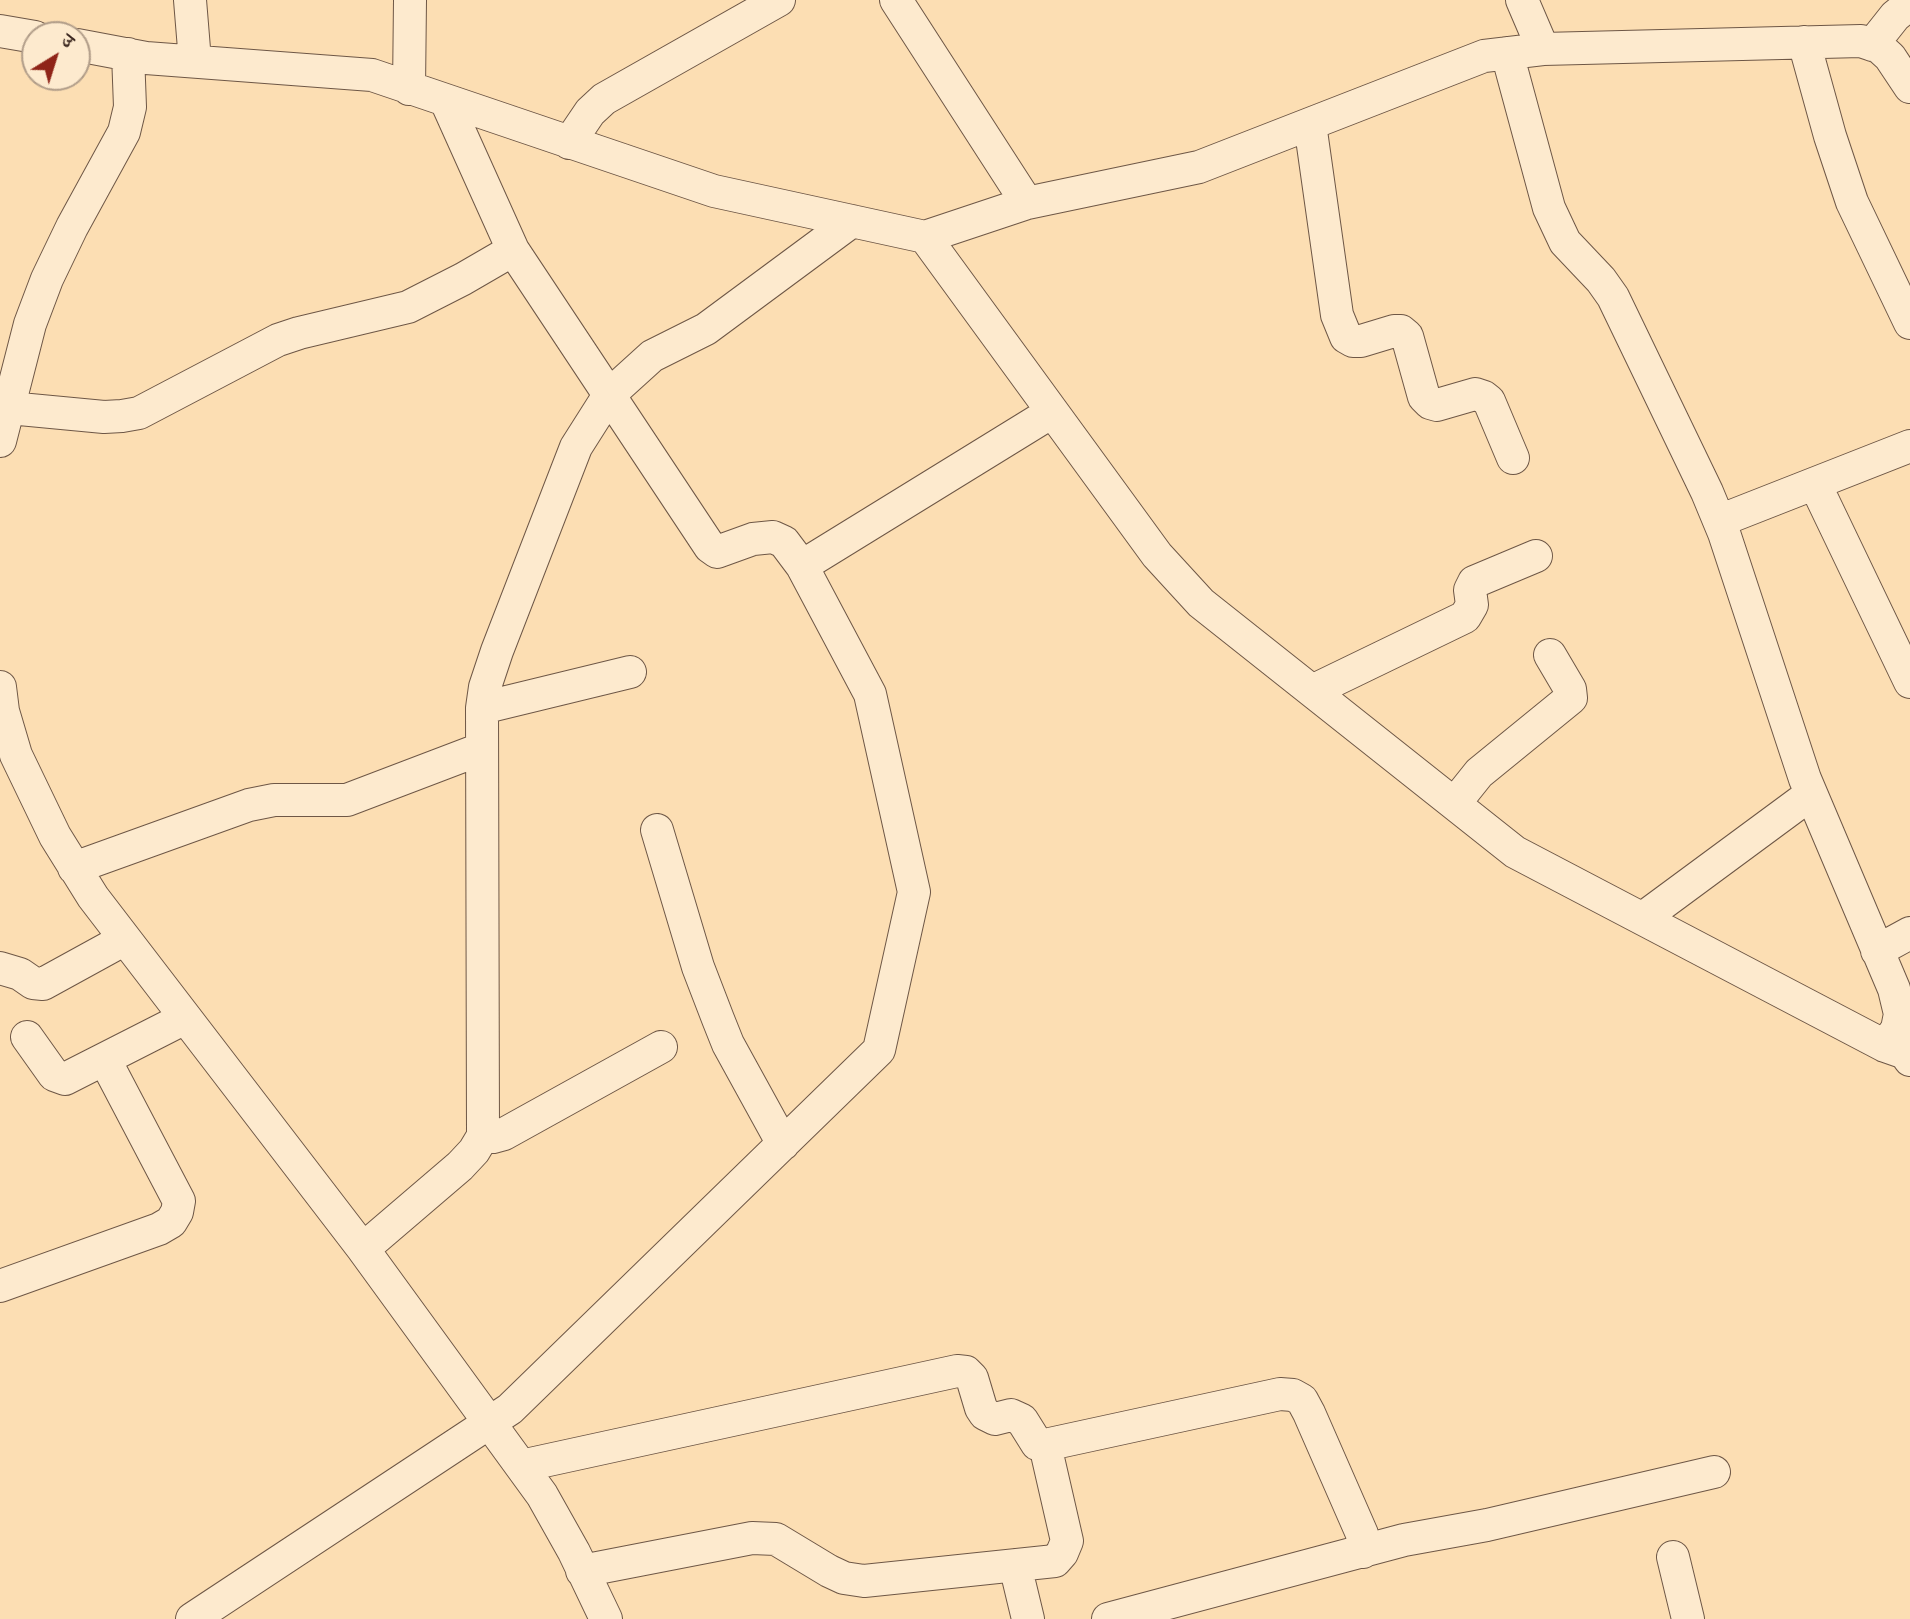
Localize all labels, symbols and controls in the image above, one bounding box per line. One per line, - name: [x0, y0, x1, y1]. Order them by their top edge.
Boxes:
- north arrow: [21, 21, 91, 91]
- text: उ: [57, 29, 78, 53]

